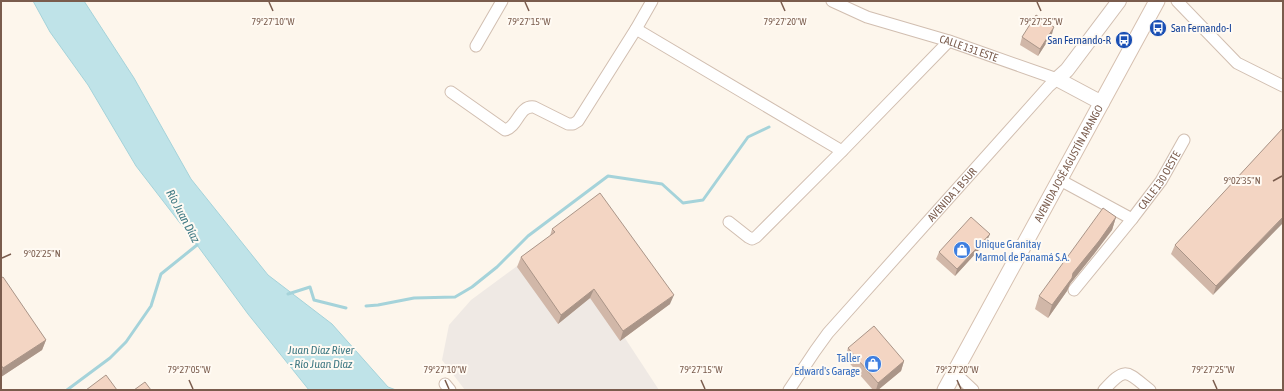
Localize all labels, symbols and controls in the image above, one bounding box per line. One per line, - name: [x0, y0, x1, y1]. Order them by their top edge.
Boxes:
- text: 79°27'10"W: [251, 16, 295, 27]
- text: 79°27'15"W: [507, 16, 551, 27]
- text: 79°27'20"W: [763, 16, 807, 27]
- text: 79°27'25"W: [1019, 16, 1063, 27]
- bus stop icon: San Fernando-I: [1148, 18, 1168, 38]
- place label: San Fernando-I: [1171, 22, 1232, 34]
- bus stop icon: San Fernando-R: [1114, 30, 1134, 50]
- street label: CALLE 131 ESTE: [938, 33, 1000, 64]
- place label: San Fernando-R: [1048, 34, 1111, 46]
- street label: AVENIDA JOSÉ AGUSTÍN ARANGO: [1032, 103, 1105, 224]
- street label: CALLE 130 OESTE: [1135, 149, 1183, 212]
- street label: AVENIDA 1 B SUR: [925, 165, 979, 224]
- text: 9°02'35"N: [1223, 175, 1261, 186]
- water label: Río Juan Díaz: [163, 187, 203, 246]
- place label: Unique Granitay Marmol de Panamá S.A.: [975, 238, 1069, 263]
- shop icon: Unique Granitay Marmol de Panamá S.A.: [952, 240, 972, 260]
- text: 9°02'25"N: [23, 248, 61, 259]
- water label: Juan Díaz River - Río Juan Díaz: [287, 343, 355, 371]
- place label: Taller Edward's Garage: [794, 352, 861, 377]
- shop icon: Taller Edward's Garage: [863, 354, 883, 374]
- text: 79°27'05"W: [167, 364, 211, 375]
- text: 79°27'10"W: [423, 364, 467, 375]
- text: 79°27'15"W: [679, 364, 723, 375]
- text: 79°27'20"W: [935, 364, 979, 375]
- text: 79°27'25"W: [1191, 364, 1235, 375]

